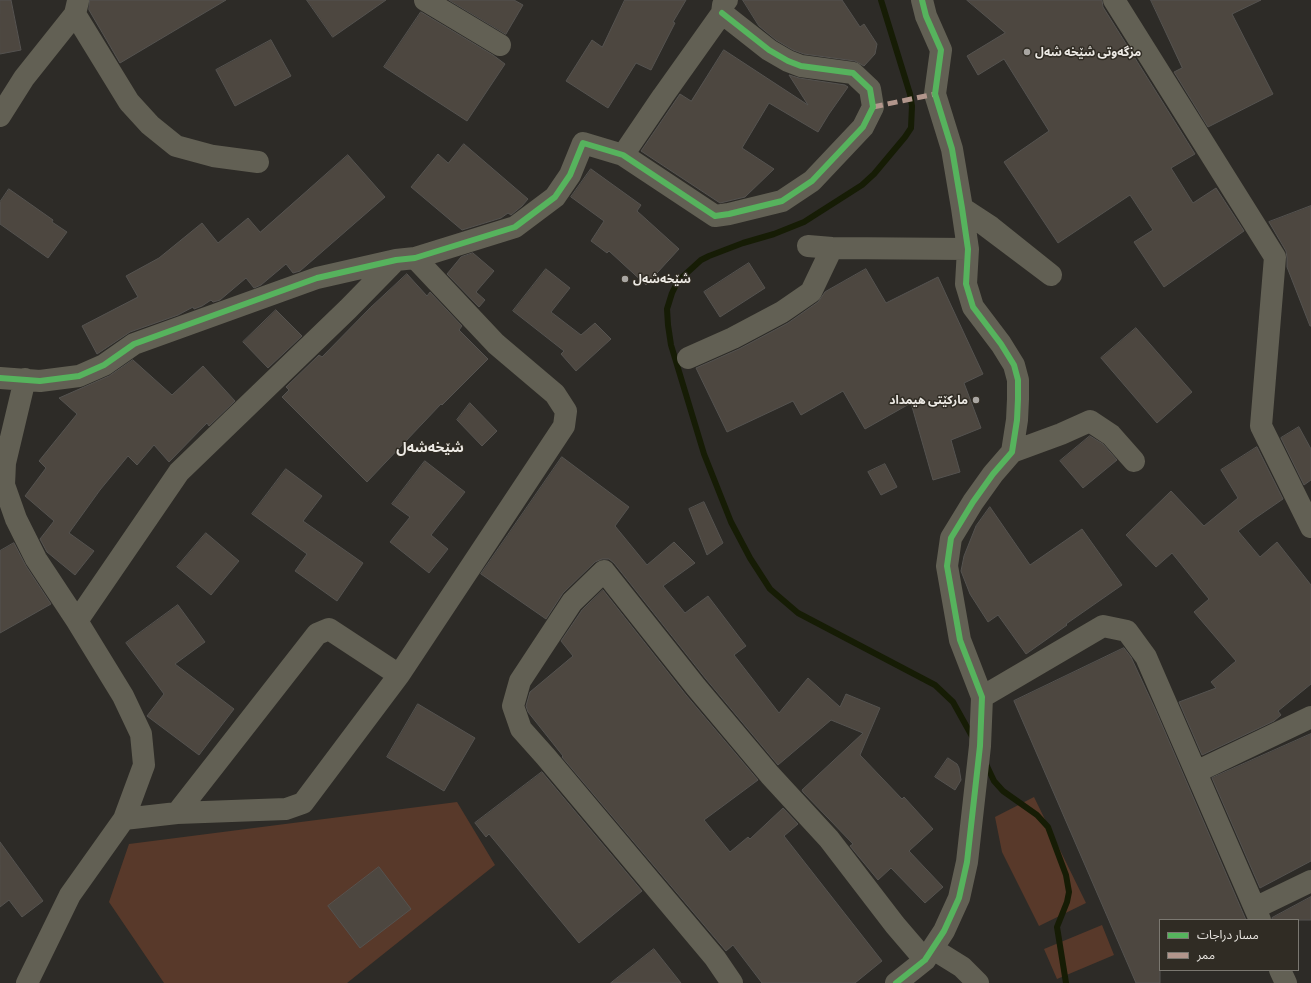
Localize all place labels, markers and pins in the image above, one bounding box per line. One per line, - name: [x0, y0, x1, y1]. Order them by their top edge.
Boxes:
- place label: مزگەوتی شێخە شەل: [1035, 45, 1141, 59]
- marker: مزگەوتی شێخە شەل: [1022, 47, 1032, 57]
- place label: شێخه‌شه‌ل: [633, 272, 691, 286]
- marker: شێخه‌شه‌ل: [620, 274, 630, 284]
- place label: مارکێتی هیمداد: [889, 393, 968, 407]
- marker: مارکێتی هیمداد: [971, 395, 981, 405]

